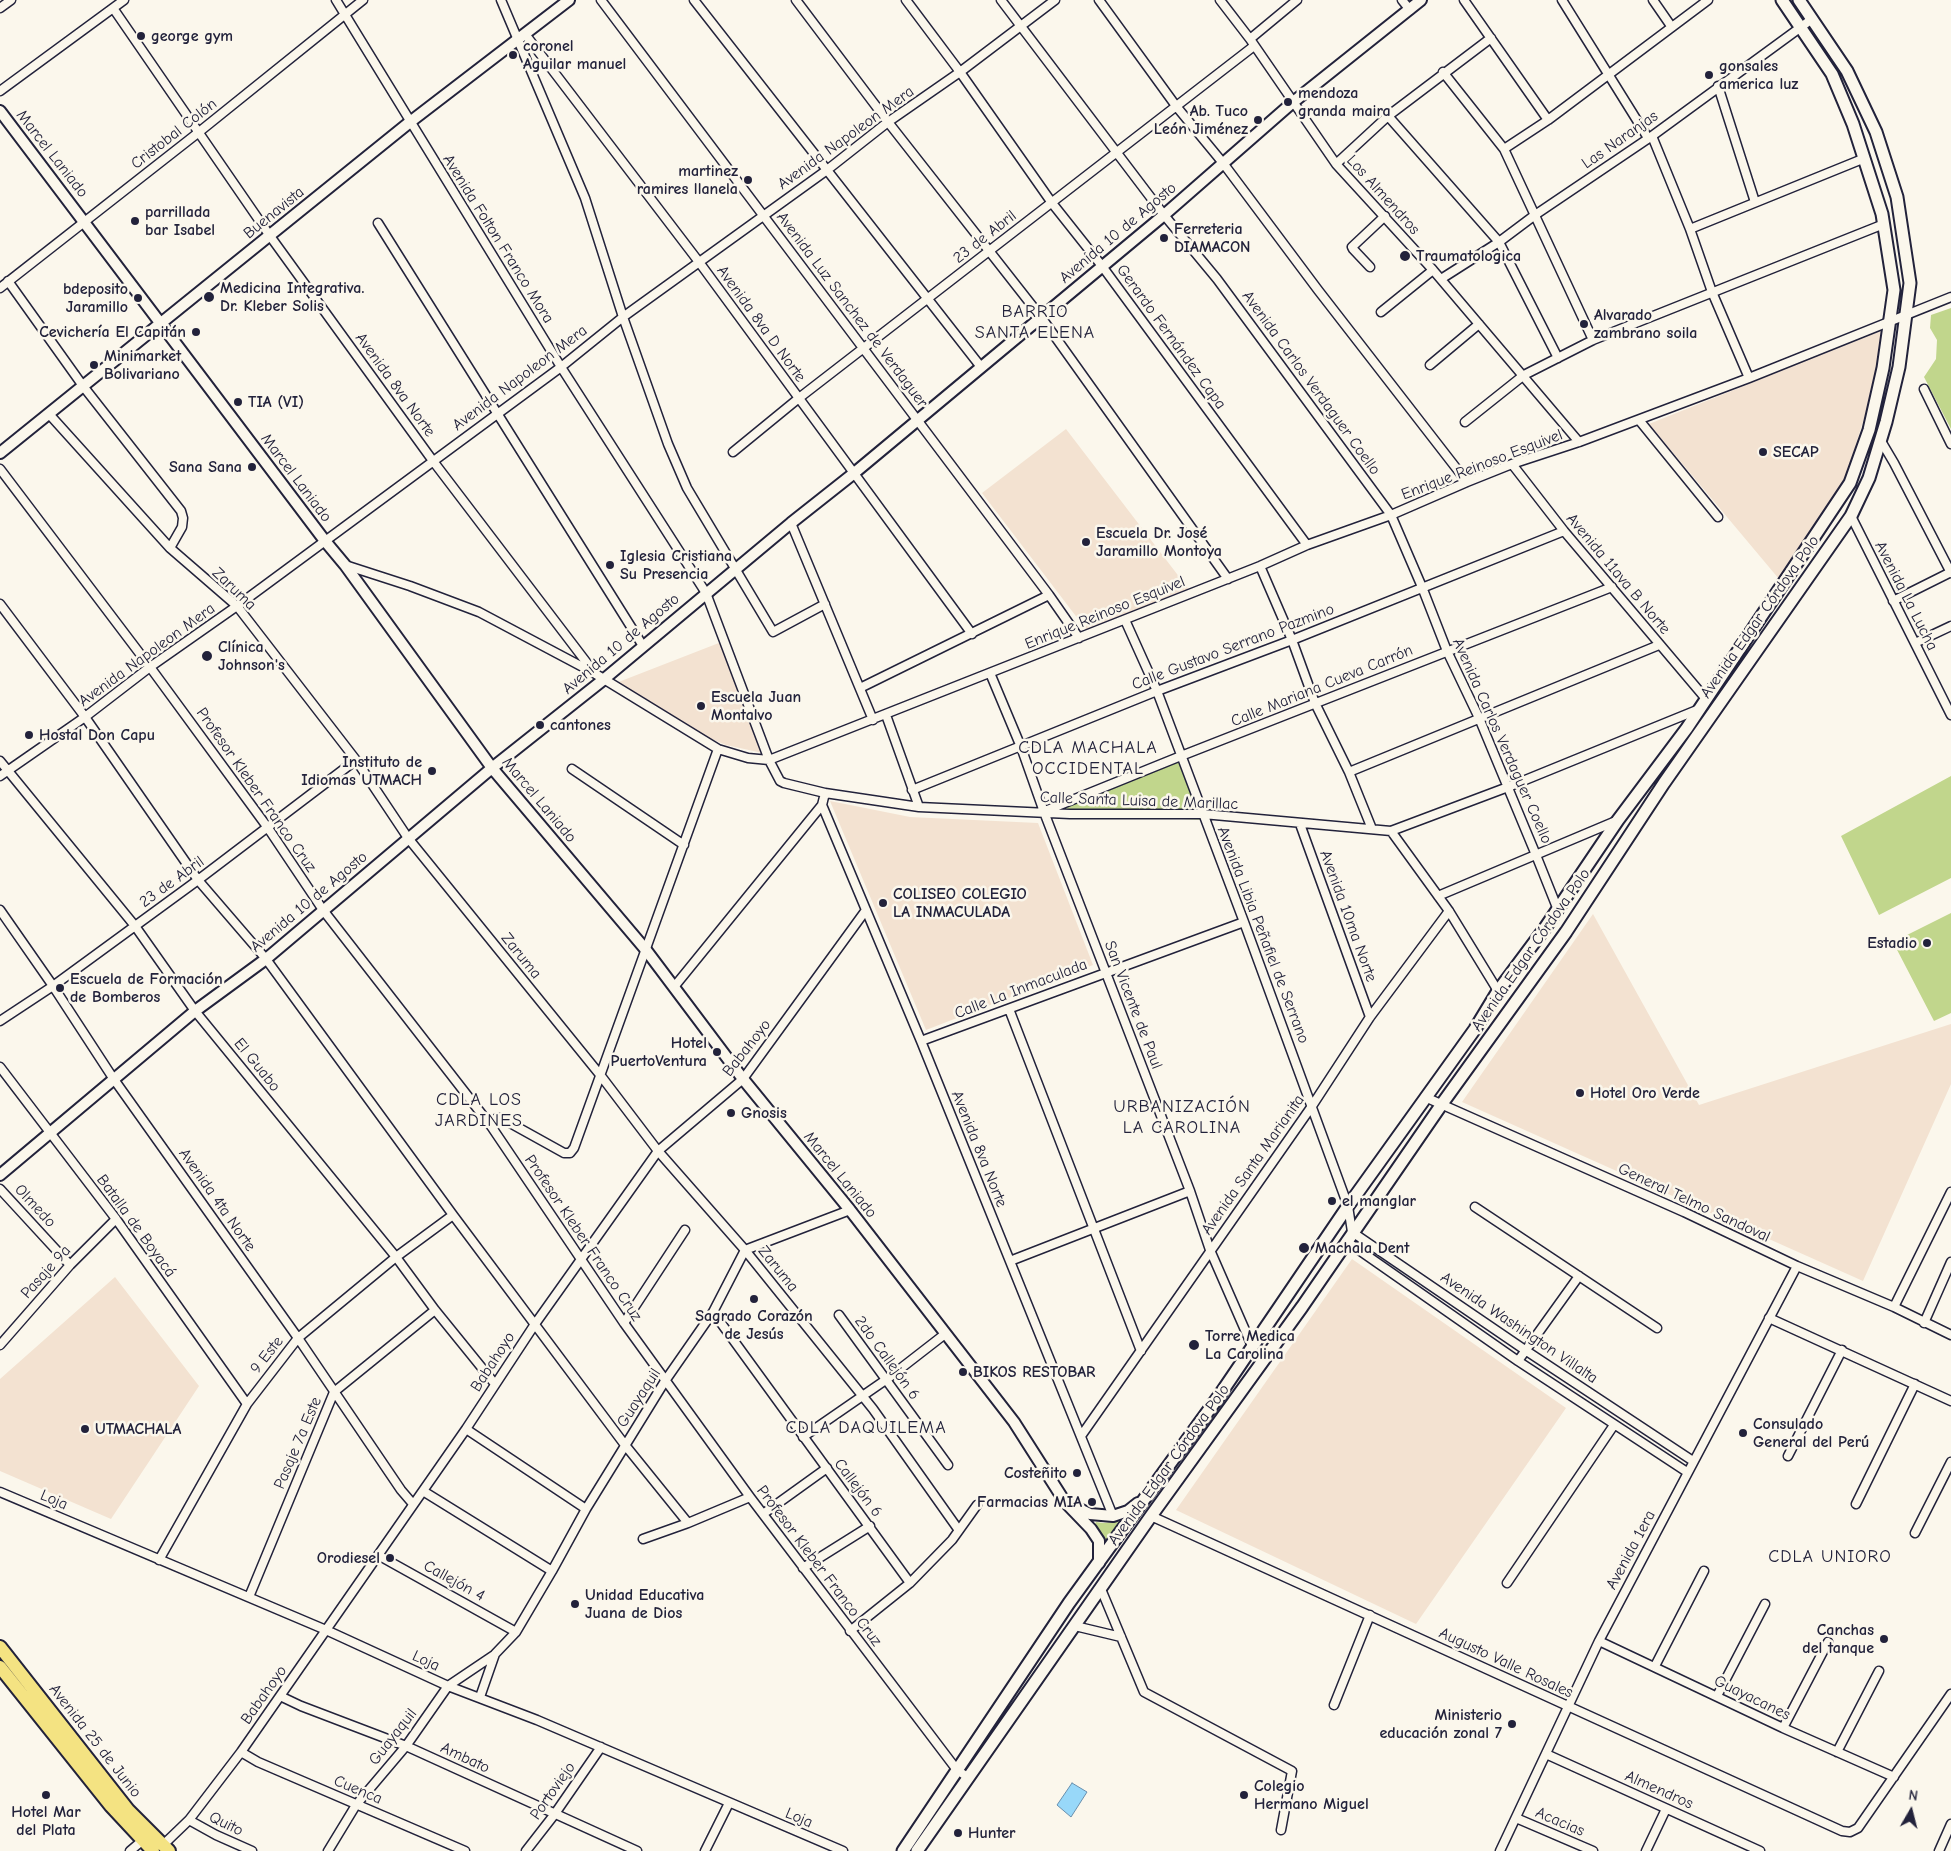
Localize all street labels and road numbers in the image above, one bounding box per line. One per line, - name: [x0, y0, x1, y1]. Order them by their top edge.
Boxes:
- street label: Avenida Napoleon Mera: [774, 82, 918, 194]
- street label: Cristobal Colón: [127, 94, 221, 174]
- street label: Marcel Laniado: [12, 106, 92, 202]
- street label: Las Naranjas: [1578, 107, 1662, 173]
- street label: Avenida Folton Franco Mora: [438, 151, 558, 327]
- street label: Los Almendros: [1342, 151, 1424, 239]
- street label: Avenida 10 de Agosto: [1056, 178, 1180, 288]
- street label: Buenavista: [240, 183, 308, 243]
- street label: 23 de Abril: [950, 206, 1020, 268]
- street label: Avenida Luz Sanchez de Verdaguer: [772, 208, 932, 412]
- street label: Gerardo Fernández Capa: [1112, 261, 1230, 413]
- street label: Avenida 8va D Norte: [712, 262, 810, 386]
- street label: Avenida Carlos Verdaguer Coello: [1238, 287, 1384, 479]
- street label: Avenida Napoleon Mera: [449, 321, 591, 435]
- street label: Avenida 8va Norte: [351, 329, 439, 441]
- street label: Enrique Reinoso Esquivel: [1399, 425, 1565, 505]
- street label: Marcel Laniado: [257, 430, 335, 526]
- street label: Avenida 11ava B Norte: [1562, 510, 1674, 638]
- street label: Avenida Edgar Córdova Polo: [1696, 532, 1824, 702]
- street label: Avenida La Lucha: [1870, 538, 1942, 654]
- street label: Zaruma: [208, 563, 260, 615]
- street label: Enrique Reinoso Esquivel: [1022, 572, 1188, 654]
- street label: Avenida 10 de Agosto: [559, 589, 683, 699]
- street label: Avenida Napoleon Mera: [75, 599, 219, 711]
- street label: Calle Gustavo Serrano Pazmino: [1129, 599, 1337, 695]
- street label: Avenida Carlos Verdaguer Coello: [1448, 635, 1556, 847]
- street label: Calle Mariana Cueva Carrón: [1228, 641, 1416, 731]
- street label: Profesor Kleber Franco Cruz: [192, 704, 320, 876]
- street label: Marcel Laniado: [498, 753, 580, 847]
- street label: Calle Santa Luisa de Marillac: [1040, 788, 1238, 814]
- street label: Avenida Libia Peñafiel de Serrano: [1213, 824, 1313, 1046]
- street label: Avenida 10 de Agosto: [247, 847, 371, 957]
- street label: Avenida 10ma Norte: [1315, 848, 1381, 984]
- street label: 23 de Abril: [136, 852, 208, 912]
- street label: Avenida Edgar Córdova Polo: [1467, 865, 1595, 1035]
- street label: Zaruma: [497, 929, 545, 983]
- street label: San Vicente de Paul: [1100, 938, 1166, 1072]
- street label: Calle La Inmaculada: [952, 955, 1090, 1023]
- street label: Babahoyo: [719, 1016, 775, 1080]
- street label: El Guabo: [230, 1034, 284, 1096]
- street label: Avenida 8va Norte: [947, 1088, 1011, 1210]
- street label: Avenida Santa Marianita: [1197, 1091, 1309, 1239]
- street label: Marcel Laniado: [799, 1128, 881, 1222]
- street label: Avenida 4ta Norte: [174, 1145, 260, 1255]
- street label: Profesor Kleber Franco Cruz: [520, 1151, 646, 1325]
- street label: General Telmo Sandoval: [1615, 1159, 1773, 1247]
- street label: Batalla de Boyacá: [92, 1171, 180, 1281]
- street label: Olmedo: [10, 1180, 60, 1232]
- street label: Pasaje 9a: [17, 1241, 75, 1303]
- street label: Zaruma: [754, 1242, 802, 1296]
- street label: Avenida Washington Villalta: [1437, 1268, 1601, 1388]
- street label: 2do Callejón 6: [850, 1312, 924, 1404]
- street label: Babahoyo: [467, 1329, 519, 1395]
- street label: 9 Este: [246, 1332, 288, 1378]
- street label: Guayaquil: [613, 1365, 665, 1431]
- street label: Avenida Edgar Córdova Polo: [1104, 1381, 1234, 1549]
- street label: Pasaje 7a Este: [270, 1394, 326, 1492]
- street label: Callejón 6: [830, 1455, 886, 1521]
- street label: Profesor Kleber Franco Cruz: [752, 1482, 886, 1650]
- street label: Loja: [37, 1486, 71, 1514]
- street label: Avenida 1era: [1602, 1507, 1660, 1593]
- street label: Callejón 4: [420, 1556, 488, 1606]
- street label: Augusto Valle Rosales: [1436, 1624, 1576, 1702]
- street label: Loja: [409, 1646, 443, 1676]
- street label: Babahoyo: [237, 1662, 291, 1728]
- street label: Guayacanes: [1711, 1671, 1793, 1725]
- street label: Avenida 25 de Junio: [45, 1680, 145, 1802]
- street label: Guayaquil: [365, 1705, 421, 1769]
- street label: Ambato: [437, 1738, 493, 1778]
- street label: Portoviejo: [526, 1758, 580, 1824]
- street label: Almendros: [1622, 1766, 1696, 1814]
- street label: Cuenca: [331, 1771, 385, 1809]
- street label: Acacias: [1533, 1803, 1587, 1841]
- street label: Loja: [782, 1804, 816, 1832]
- street label: Quito: [206, 1808, 246, 1840]

